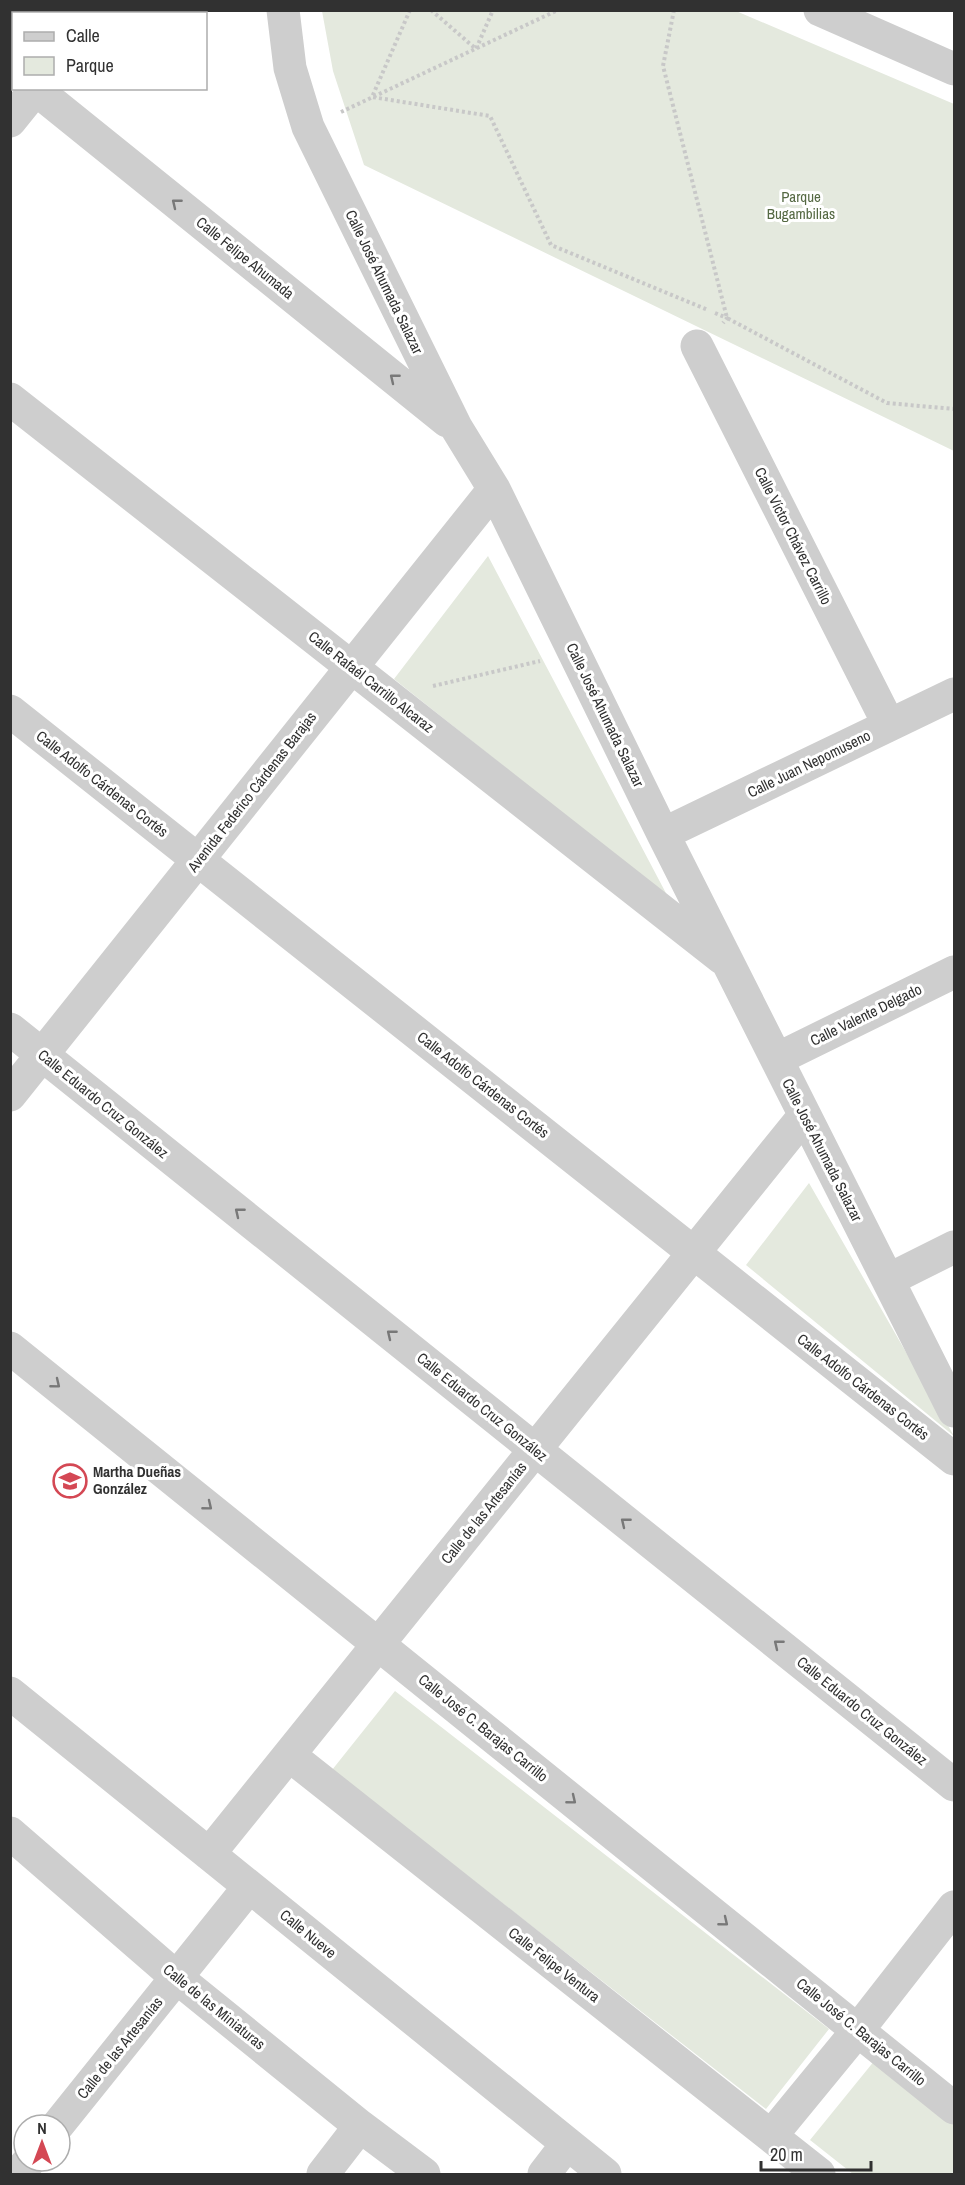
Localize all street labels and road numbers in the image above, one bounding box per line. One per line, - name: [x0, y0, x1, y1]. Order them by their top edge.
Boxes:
- street label: Calle José Ahumada Salazar: [340, 206, 429, 357]
- street label: Calle Felipe Ahumada: [192, 212, 299, 304]
- street label: Calle Víctor Chávez Carrillo: [750, 463, 837, 608]
- street label: Calle Rafaél Carrillo Alcaraz: [304, 626, 438, 737]
- street label: Calle José Ahumada Salazar: [561, 639, 650, 790]
- street label: Avenida Federico Cárdenas Barajas: [182, 707, 321, 877]
- street label: Calle Adolfo Cárdenas Cortés: [32, 725, 173, 842]
- street label: Calle Juan Nepomuseno: [744, 725, 874, 803]
- street label: Calle Valente Delgado: [807, 978, 925, 1051]
- street label: Calle Adolfo Cárdenas Cortés: [413, 1026, 554, 1143]
- street label: Calle Eduardo Cruz González: [33, 1044, 173, 1163]
- street label: Calle José Ahumada Salazar: [777, 1075, 868, 1225]
- street label: Calle Adolfo Cárdenas Cortés: [793, 1328, 934, 1445]
- street label: Calle Eduardo Cruz González: [412, 1347, 552, 1466]
- street label: Calle de las Artesanías: [436, 1457, 531, 1568]
- street label: Calle Eduardo Cruz González: [792, 1651, 932, 1770]
- street label: Calle José C. Barajas Carrillo: [414, 1669, 553, 1787]
- street label: Calle Nueve: [276, 1904, 341, 1963]
- street label: Calle Felipe Ventura: [504, 1922, 605, 2007]
- street label: Calle de las Miniaturas: [159, 1959, 270, 2054]
- street label: Calle José C. Barajas Carrillo: [792, 1973, 931, 2091]
- street label: Calle de las Artesanías: [72, 1992, 167, 2103]

